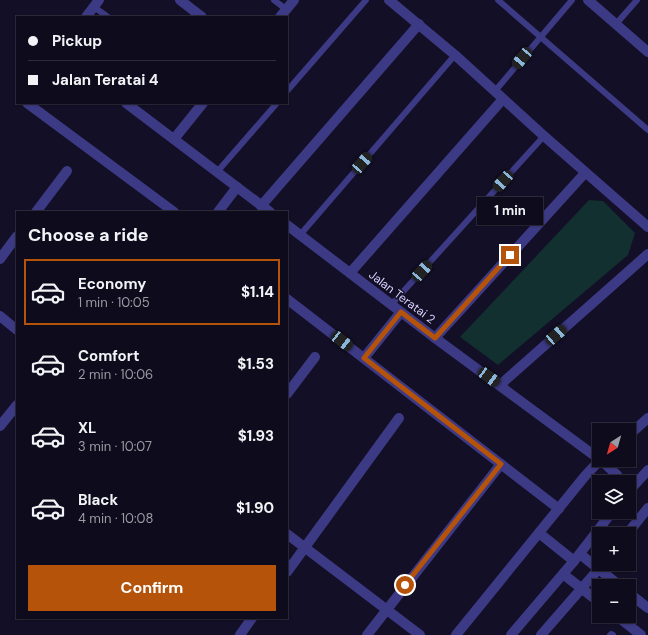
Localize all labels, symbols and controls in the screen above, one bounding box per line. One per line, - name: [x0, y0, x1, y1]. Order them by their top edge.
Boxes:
- text: Pickup: [52, 31, 102, 51]
- car: [510, 45, 534, 71]
- text: Jalan Teratai 4: [52, 70, 159, 90]
- car: [350, 150, 374, 176]
- car: [491, 168, 515, 194]
- callout: 1 min: [477, 197, 543, 225]
- text: 1 min: [494, 202, 526, 219]
- text: Choose a ride: [28, 223, 149, 247]
- route end: [501, 246, 519, 264]
- car: [410, 258, 434, 284]
- street label: Jalan Teratai 2: [366, 267, 439, 327]
- icon: car: [30, 274, 66, 310]
- text: Economy: [78, 274, 146, 294]
- text: $1.14: [241, 282, 274, 302]
- text: 1 min · 10:05: [78, 294, 150, 311]
- car: [543, 323, 569, 347]
- car: [329, 329, 355, 353]
- icon: car: [30, 346, 66, 382]
- text: Comfort: [78, 346, 139, 366]
- text: $1.53: [237, 354, 274, 374]
- car: [476, 365, 502, 389]
- text: 2 min · 10:06: [78, 366, 153, 383]
- icon: car: [30, 418, 66, 454]
- text: XL: [78, 418, 96, 438]
- north arrow: [592, 423, 636, 467]
- map controls: [592, 423, 636, 623]
- text: $1.93: [238, 426, 274, 446]
- text: 3 min · 10:07: [78, 438, 152, 455]
- button: layers: [592, 475, 636, 519]
- icon: car: [30, 490, 66, 526]
- text: Black: [78, 490, 118, 510]
- text: $1.90: [236, 498, 274, 518]
- text: 4 min · 10:08: [78, 510, 153, 527]
- button: +: [592, 527, 636, 571]
- button: Confirm: [28, 565, 276, 611]
- route start: [396, 576, 414, 594]
- button: −: [592, 579, 636, 623]

